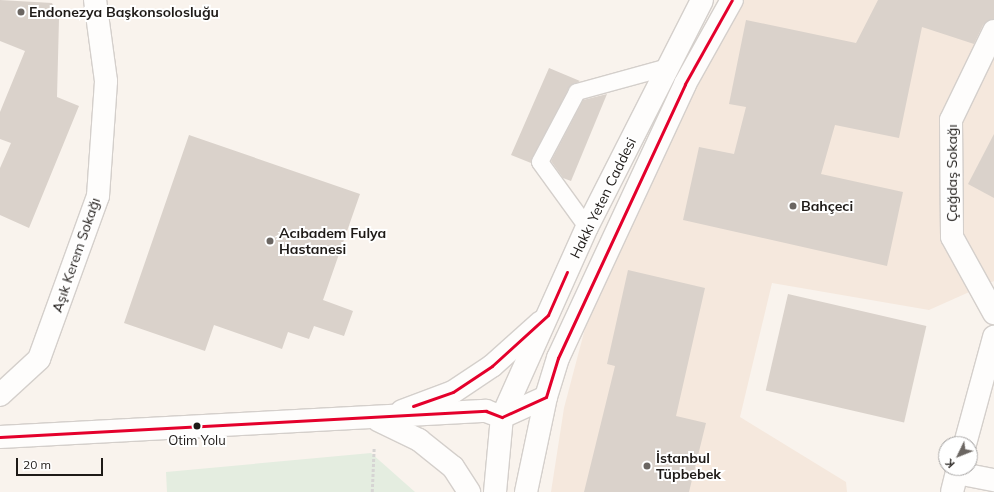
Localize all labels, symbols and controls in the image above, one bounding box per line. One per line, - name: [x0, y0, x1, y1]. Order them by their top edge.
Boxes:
- place label: Endonezya Başkonsolosluğu: [29, 4, 219, 20]
- marker: Endonezya Başkonsolosluğu: [16, 7, 26, 17]
- street label: Çağdaş Sokağı: [944, 124, 960, 222]
- street label: Hakkı Yeten Caddesi: [566, 135, 640, 261]
- street label: Aşık Kerem Sokağı: [48, 195, 104, 315]
- place label: Bahçeci: [801, 198, 853, 214]
- marker: Bahçeci: [788, 201, 798, 211]
- place label: Acıbadem Fulya Hastanesi: [279, 225, 386, 258]
- marker: Acıbadem Fulya Hastanesi: [264, 235, 276, 247]
- marker: Otim Yolu: [192, 421, 202, 431]
- place label: Otim Yolu: [168, 432, 226, 448]
- north arrow: [938, 436, 978, 476]
- scale bar: [18, 450, 105, 476]
- place label: İstanbul Tüpbebek: [656, 450, 721, 482]
- text: K: [942, 456, 958, 471]
- text: 20 m: [23, 457, 51, 472]
- marker: İstanbul Tüpbebek: [641, 460, 653, 472]

